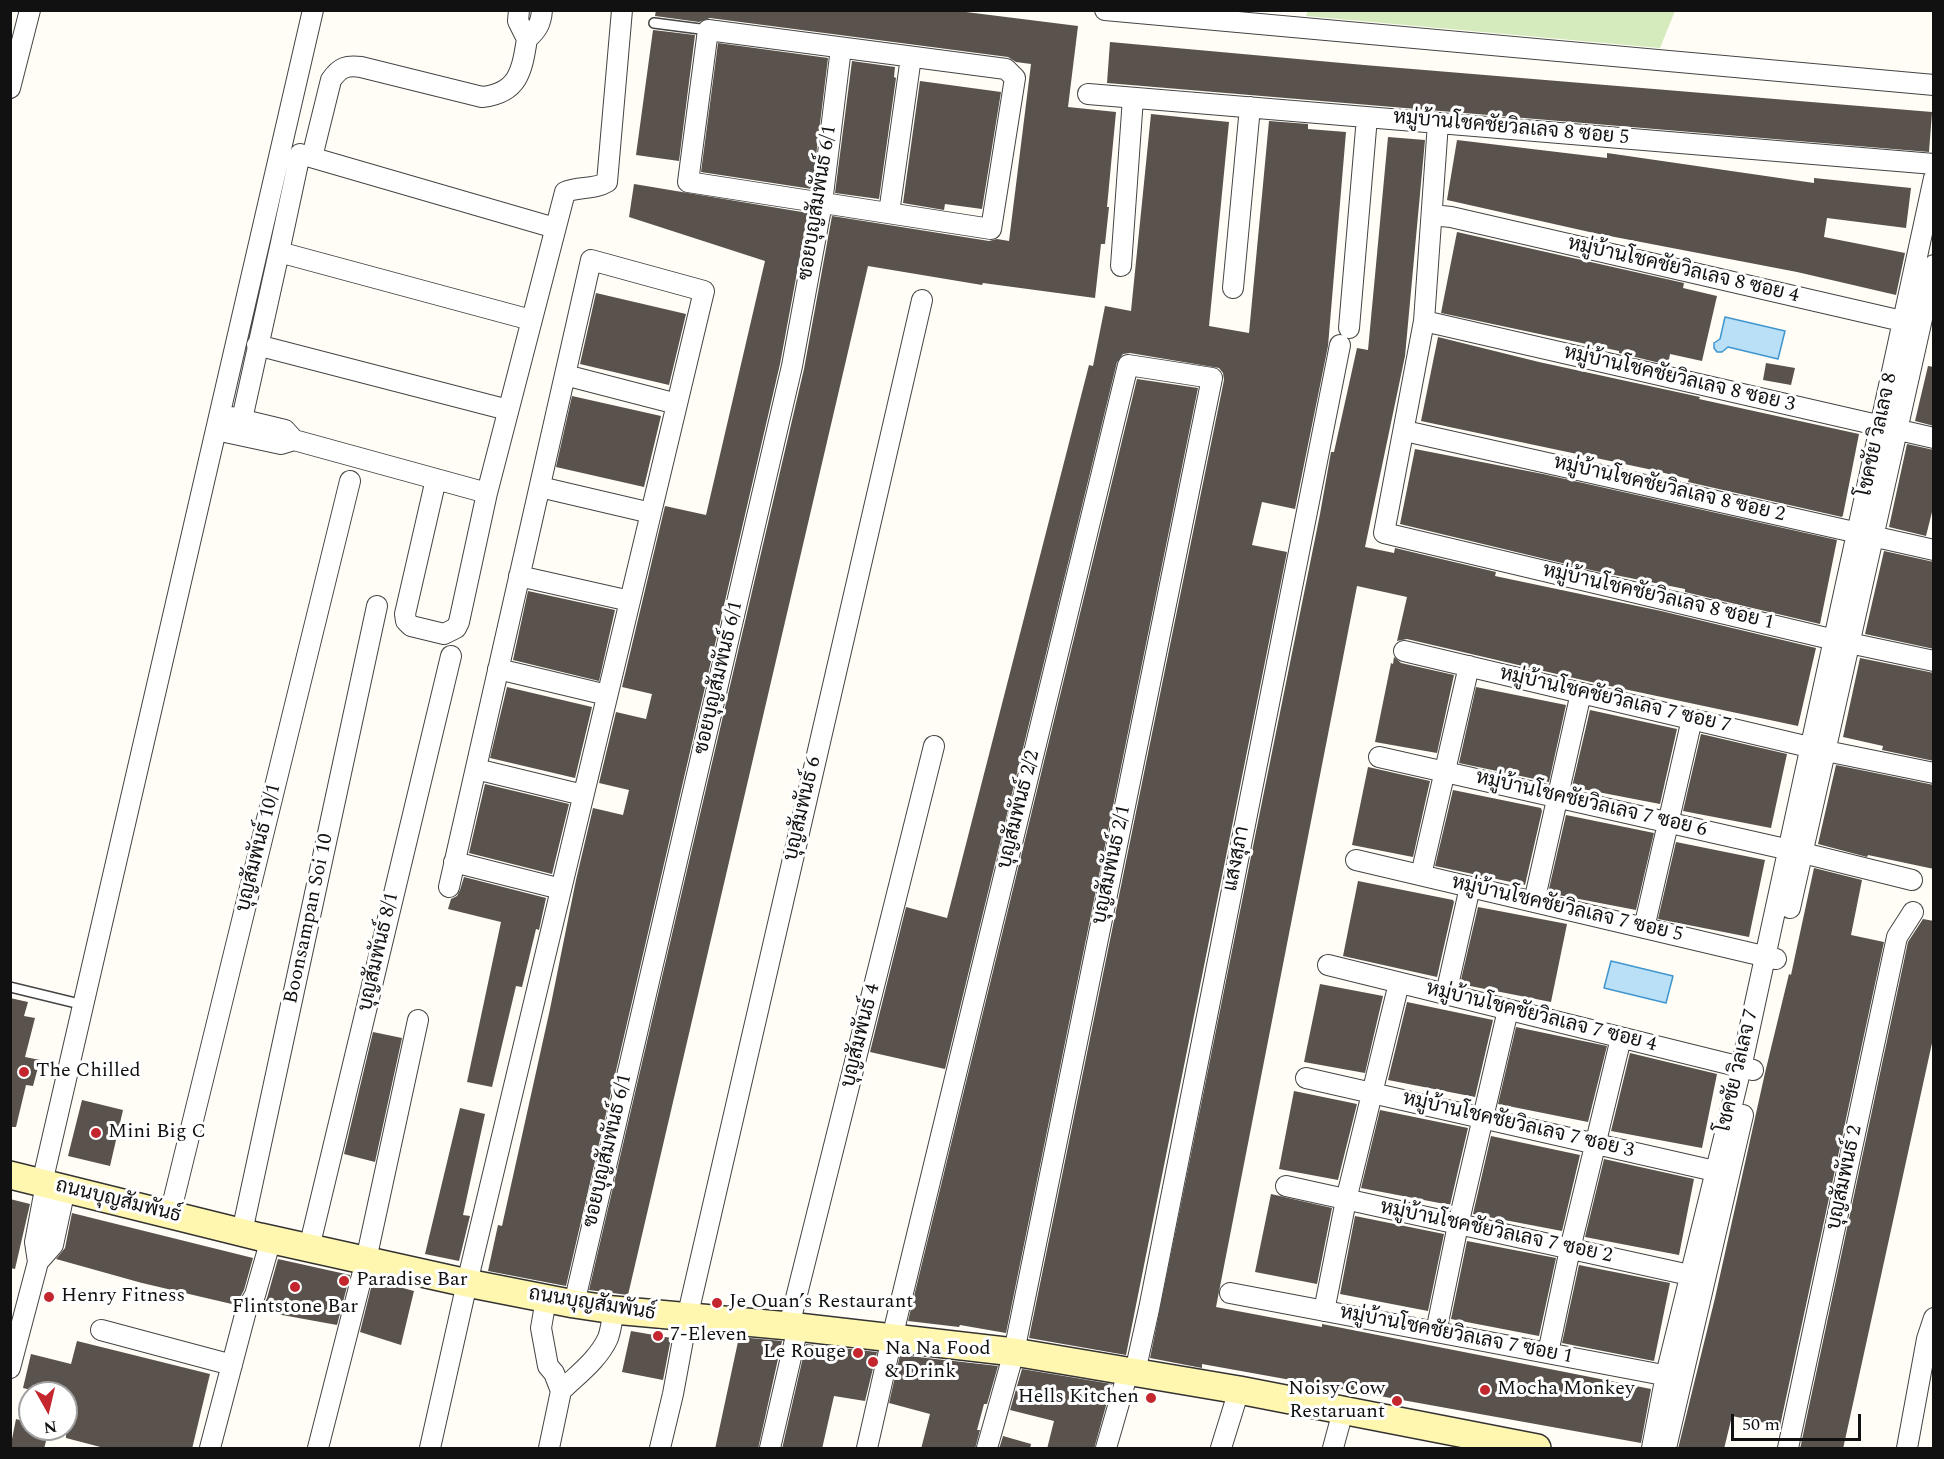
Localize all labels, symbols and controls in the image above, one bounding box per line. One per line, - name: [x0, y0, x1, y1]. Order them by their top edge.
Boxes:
- street label: หมู่บ้านโชคชัยวิลเลจ 8 ซอย 5: [1392, 107, 1630, 151]
- street label: ซอยบุญสัมพันธ์ 6/1: [795, 124, 843, 282]
- street label: หมู่บ้านโชคชัยวิลเลจ 8 ซอย 4: [1565, 233, 1801, 309]
- street label: หมู่บ้านโชคชัยวิลเลจ 8 ซอย 3: [1561, 342, 1797, 418]
- street label: โชคชัย วิลเลจ 8: [1854, 371, 1904, 499]
- street label: หมู่บ้านโชคชัยวิลเลจ 8 ซอย 2: [1551, 452, 1787, 528]
- street label: หมู่บ้านโชคชัยวิลเลจ 8 ซอย 1: [1540, 560, 1776, 636]
- street label: ซอยบุญสัมพันธ์ 6/1: [691, 599, 749, 757]
- street label: หมู่บ้านโชคชัยวิลเลจ 7 ซอย 7: [1497, 663, 1733, 739]
- street label: บุญสัมพันธ์ 2/2: [994, 748, 1046, 872]
- street label: บุญสัมพันธ์ 6: [780, 754, 828, 864]
- street label: หมู่บ้านโชคชัยวิลเลจ 7 ซอย 6: [1473, 767, 1709, 843]
- street label: บุญสัมพันธ์ 10/1: [232, 781, 288, 915]
- street label: บุญสัมพันธ์ 2/1: [1089, 803, 1137, 927]
- street label: แสงสุภา: [1220, 824, 1256, 894]
- street label: Boonsampan Soi 10: [280, 832, 340, 1006]
- street label: หมู่บ้านโชคชัยวิลเลจ 7 ซอย 5: [1449, 872, 1685, 948]
- street label: บุญสัมพันธ์ 8/1: [355, 890, 405, 1014]
- street label: หมู่บ้านโชคชัยวิลเลจ 7 ซอย 4: [1423, 978, 1659, 1058]
- street label: บุญสัมพันธ์ 4: [837, 981, 887, 1091]
- street label: โชคชัย วิลเลจ 7: [1713, 1007, 1765, 1135]
- place label: The Chilled: [36, 1060, 141, 1084]
- marker: The Chilled: [17, 1065, 31, 1079]
- street label: ซอยบุญสัมพันธ์ 6/1: [580, 1072, 638, 1230]
- street label: หมู่บ้านโชคชัยวิลเลจ 7 ซอย 3: [1400, 1088, 1636, 1164]
- place label: Mini Big C: [108, 1121, 206, 1145]
- street label: บุญสัมพันธ์ 2: [1823, 1123, 1869, 1233]
- marker: Mini Big C: [89, 1126, 103, 1140]
- street label: ถนนบุญสัมพันธ์: [53, 1175, 183, 1229]
- street label: หมู่บ้านโชคชัยวิลเลจ 7 ซอย 2: [1378, 1197, 1614, 1269]
- place label: Paradise Bar: [356, 1269, 468, 1293]
- marker: Paradise Bar: [337, 1274, 351, 1288]
- marker: Flintstone Bar: [288, 1280, 302, 1294]
- street label: ถนนบุญสัมพันธ์: [527, 1283, 657, 1327]
- place label: Henry Fitness: [61, 1285, 185, 1309]
- marker: Henry Fitness: [42, 1290, 56, 1304]
- place label: Je Ouan’s Restaurant: [729, 1291, 913, 1315]
- place label: Flintstone Bar: [232, 1296, 358, 1320]
- marker: Je Ouan’s Restaurant: [710, 1296, 724, 1310]
- street label: หมู่บ้านโชคชัยวิลเลจ 7 ซอย 1: [1337, 1302, 1575, 1370]
- place label: 7-Eleven: [670, 1324, 747, 1348]
- marker: 7-Eleven: [651, 1329, 665, 1343]
- place label: Na Na Food & Drink: [885, 1338, 991, 1385]
- place label: Le Rouge: [763, 1341, 846, 1365]
- marker: Le Rouge: [851, 1346, 865, 1360]
- marker: Na Na Food & Drink: [866, 1355, 880, 1369]
- place label: Noisy Cow Restaruant: [1288, 1378, 1385, 1425]
- place label: Mocha Monkey: [1497, 1378, 1635, 1402]
- north arrow: [18, 1381, 78, 1441]
- marker: Mocha Monkey: [1478, 1383, 1492, 1397]
- place label: Hells Kitchen: [1018, 1386, 1139, 1410]
- marker: Hells Kitchen: [1144, 1391, 1158, 1405]
- marker: Noisy Cow Restaruant: [1390, 1394, 1404, 1408]
- scale bar: [1734, 1402, 1864, 1440]
- text: 50 m: [1742, 1411, 1780, 1438]
- text: N: [42, 1414, 58, 1440]

